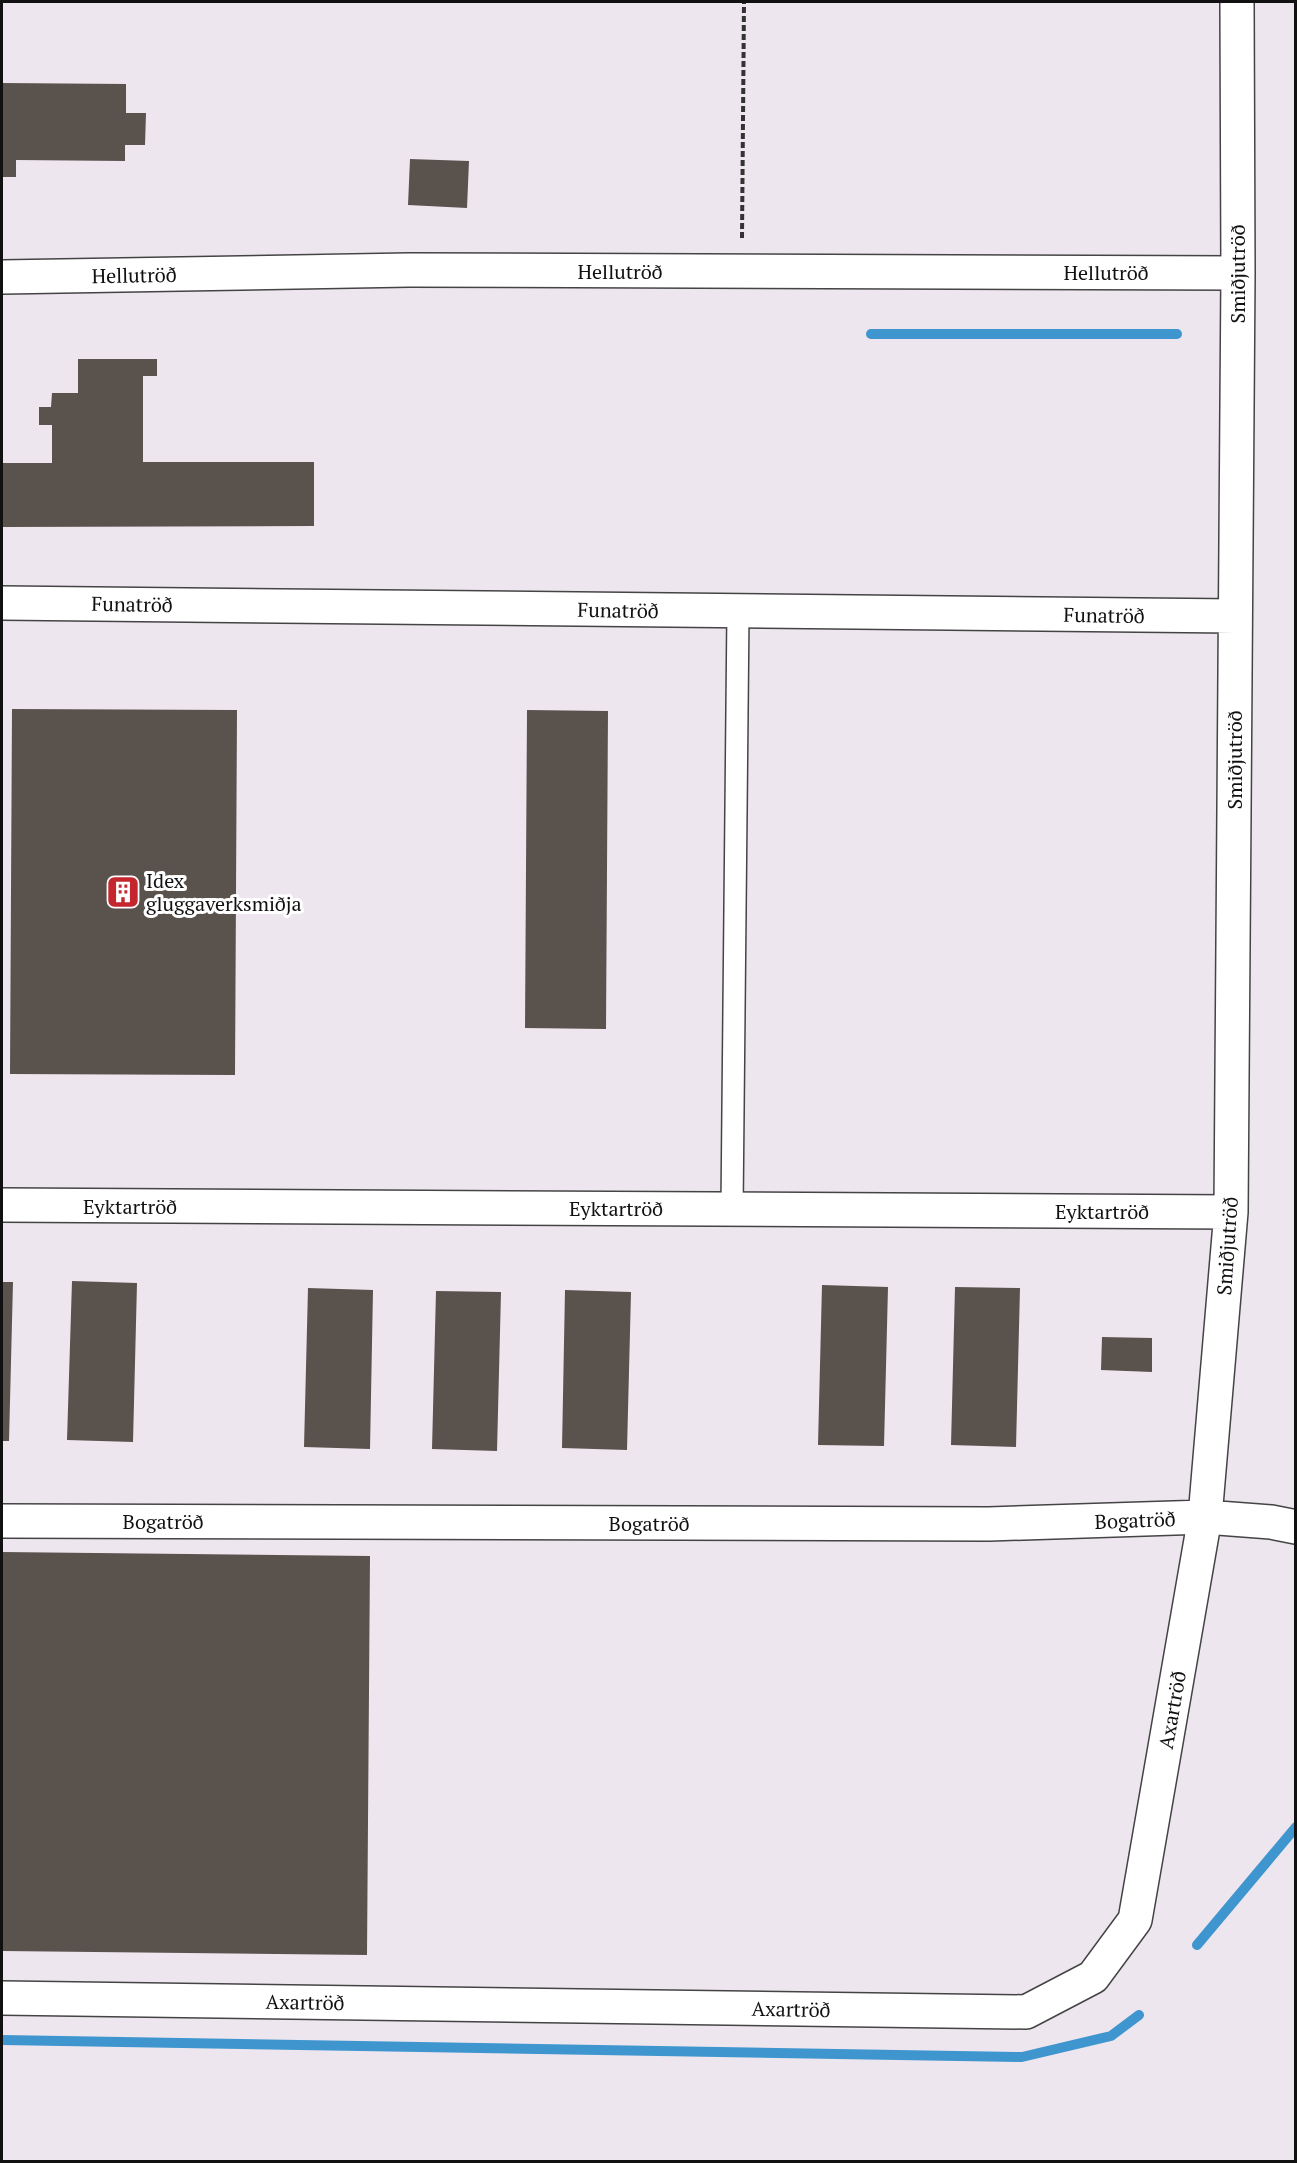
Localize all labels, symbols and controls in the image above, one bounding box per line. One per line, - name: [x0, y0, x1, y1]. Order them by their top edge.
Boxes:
- street label: Smiðjutröð: [1224, 225, 1251, 323]
- street label: Hellutröð: [578, 258, 663, 285]
- street label: Hellutröð: [1064, 259, 1149, 286]
- street label: Hellutröð: [91, 261, 177, 289]
- street label: Funatröð: [91, 590, 173, 618]
- street label: Funatröð: [577, 596, 659, 624]
- street label: Funatröð: [1063, 601, 1145, 629]
- street label: Smiðjutröð: [1221, 711, 1248, 809]
- place label: Idex gluggaverksmiðja: [146, 867, 302, 917]
- building icon: Idex gluggaverksmiðja: [105, 874, 141, 910]
- street label: Eyktartröð: [83, 1193, 177, 1220]
- street label: Eyktartröð: [569, 1195, 663, 1222]
- street label: Smiðjutröð: [1210, 1196, 1244, 1296]
- street label: Eyktartröð: [1055, 1198, 1149, 1225]
- street label: Bogatröð: [1094, 1505, 1176, 1535]
- street label: Bogatröð: [123, 1508, 203, 1535]
- street label: Bogatröð: [609, 1510, 689, 1537]
- street label: Axartröð: [1152, 1669, 1192, 1751]
- street label: Axartröð: [265, 1988, 345, 2016]
- street label: Axartröð: [751, 1995, 831, 2023]

